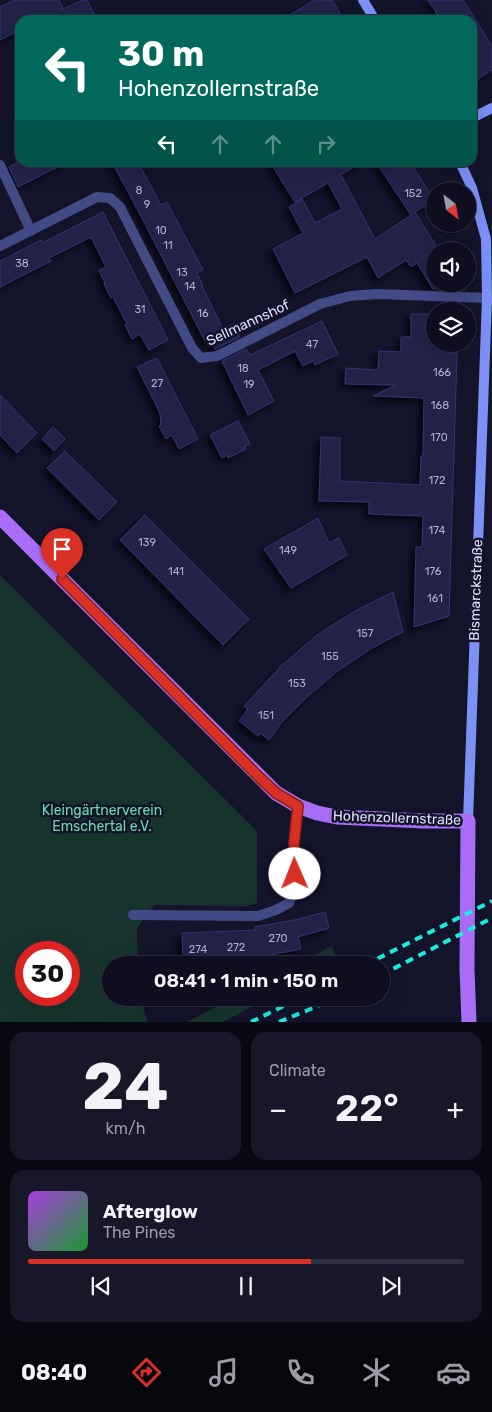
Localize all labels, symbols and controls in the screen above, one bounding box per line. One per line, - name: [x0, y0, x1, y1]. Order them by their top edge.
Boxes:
- text: 30 m: [118, 33, 204, 75]
- icon: left: [35, 35, 100, 100]
- text: Hohenzollernstraße: [118, 75, 319, 102]
- icon: left: [153, 130, 181, 158]
- icon: ahead: [206, 130, 234, 158]
- icon: ahead: [259, 130, 287, 158]
- icon: right: [312, 130, 340, 158]
- north arrow: [426, 182, 476, 232]
- map controls: [426, 182, 476, 352]
- house number: 8: [136, 184, 143, 197]
- house number: 152: [404, 187, 422, 200]
- house number: 9: [144, 198, 150, 211]
- house number: 10: [155, 224, 167, 237]
- house number: 11: [163, 239, 173, 252]
- button: sound: [426, 242, 476, 292]
- house number: 38: [15, 257, 29, 270]
- house number: 13: [176, 266, 188, 279]
- house number: 14: [184, 280, 196, 293]
- street label: Sellmannshof: [204, 296, 293, 350]
- button: layers: [426, 302, 476, 352]
- house number: 31: [134, 303, 146, 316]
- house number: 16: [197, 307, 209, 320]
- house number: 47: [306, 338, 318, 351]
- house number: 18: [237, 362, 249, 375]
- house number: 166: [433, 366, 451, 379]
- house number: 27: [151, 377, 163, 390]
- house number: 19: [243, 378, 255, 391]
- house number: 168: [431, 399, 449, 412]
- house number: 170: [430, 431, 448, 444]
- house number: 172: [429, 474, 445, 487]
- house number: 174: [429, 524, 446, 537]
- pin: [41, 528, 83, 579]
- icon: arrive: [48, 535, 76, 563]
- house number: 139: [138, 536, 156, 549]
- street label: Bismarckstraße: [466, 539, 486, 641]
- house number: 149: [279, 544, 297, 557]
- house number: 141: [168, 565, 184, 578]
- house number: 176: [425, 565, 442, 578]
- house number: 161: [427, 592, 443, 605]
- house number: 157: [357, 627, 374, 640]
- house number: 155: [321, 650, 339, 663]
- house number: 153: [288, 677, 306, 690]
- house number: 151: [258, 709, 274, 722]
- park label: Kleingärtnerverein Emschertal e.V.: [42, 802, 162, 835]
- street label: Hohenzollernstraße: [333, 807, 461, 829]
- position arrow: [268, 847, 320, 899]
- house number: 270: [268, 932, 288, 945]
- speed limit sign: 30: [15, 941, 80, 1006]
- house number: 272: [227, 941, 245, 954]
- house number: 274: [189, 943, 207, 956]
- text: 08:41 · 1 min · 150 m: [154, 969, 338, 992]
- text: 24: [82, 1048, 169, 1125]
- text: Climate: [269, 1061, 326, 1080]
- text: 22°: [335, 1085, 399, 1131]
- text: −: [269, 1093, 287, 1126]
- text: +: [447, 1093, 464, 1126]
- text: km/h: [106, 1119, 145, 1138]
- text: Afterglow: [103, 1200, 198, 1223]
- text: The Pines: [103, 1223, 176, 1242]
- icon: previous: [87, 1272, 115, 1300]
- icon: pause: [232, 1272, 260, 1300]
- icon: next: [377, 1272, 405, 1300]
- icon: directions: [129, 1355, 164, 1390]
- icon: music: [206, 1355, 241, 1390]
- icon: phone: [283, 1355, 318, 1390]
- icon: climate: [359, 1355, 394, 1390]
- icon: car: [436, 1355, 471, 1390]
- text: 08:40: [21, 1359, 87, 1386]

